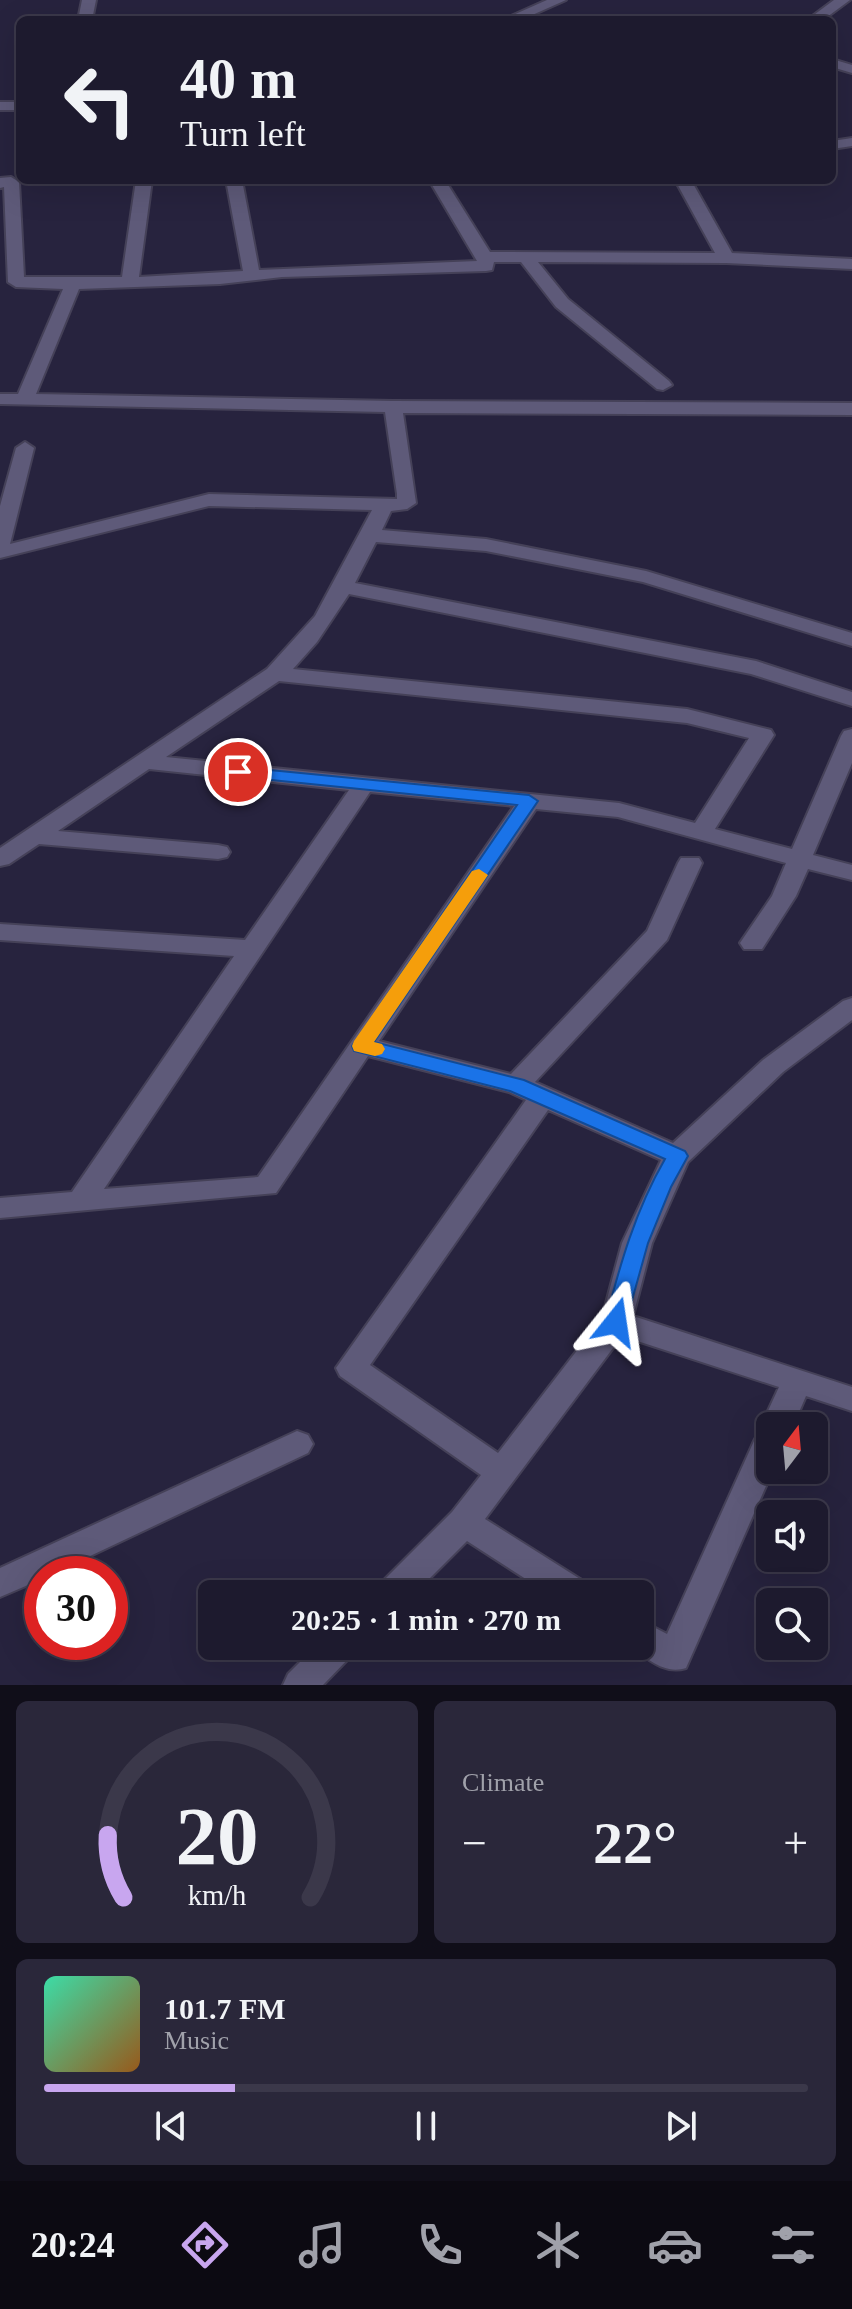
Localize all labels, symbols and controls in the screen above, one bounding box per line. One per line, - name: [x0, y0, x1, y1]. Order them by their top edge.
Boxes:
- icon: left: [48, 48, 152, 152]
- text: 40 m: [180, 48, 297, 110]
- text: Turn left: [180, 114, 306, 154]
- pin: [204, 738, 272, 806]
- icon: arrive: [216, 750, 260, 794]
- position arrow: [574, 1280, 658, 1364]
- north arrow: [756, 1412, 828, 1484]
- map controls: [756, 1412, 828, 1660]
- button: sound: [756, 1500, 828, 1572]
- speed limit sign: 30: [24, 1556, 128, 1660]
- button: search: [756, 1588, 828, 1660]
- text: 20:25 · 1 min · 270 m: [291, 1603, 561, 1636]
- text: Climate: [462, 1768, 544, 1797]
- text: 20: [175, 1790, 259, 1882]
- text: 22°: [593, 1810, 677, 1876]
- text: −: [462, 1819, 487, 1868]
- text: +: [783, 1819, 808, 1868]
- text: km/h: [188, 1880, 246, 1911]
- text: 101.7 FM: [164, 1992, 286, 2025]
- text: Music: [164, 2026, 229, 2055]
- icon: previous: [149, 2104, 193, 2148]
- icon: pause: [404, 2104, 448, 2148]
- icon: next: [659, 2104, 703, 2148]
- icon: directions: [177, 2217, 233, 2273]
- icon: music: [294, 2217, 350, 2273]
- icon: phone: [412, 2217, 468, 2273]
- icon: climate: [530, 2217, 586, 2273]
- icon: car: [647, 2217, 703, 2273]
- icon: filters: [765, 2217, 821, 2273]
- text: 20:24: [31, 2225, 115, 2265]

